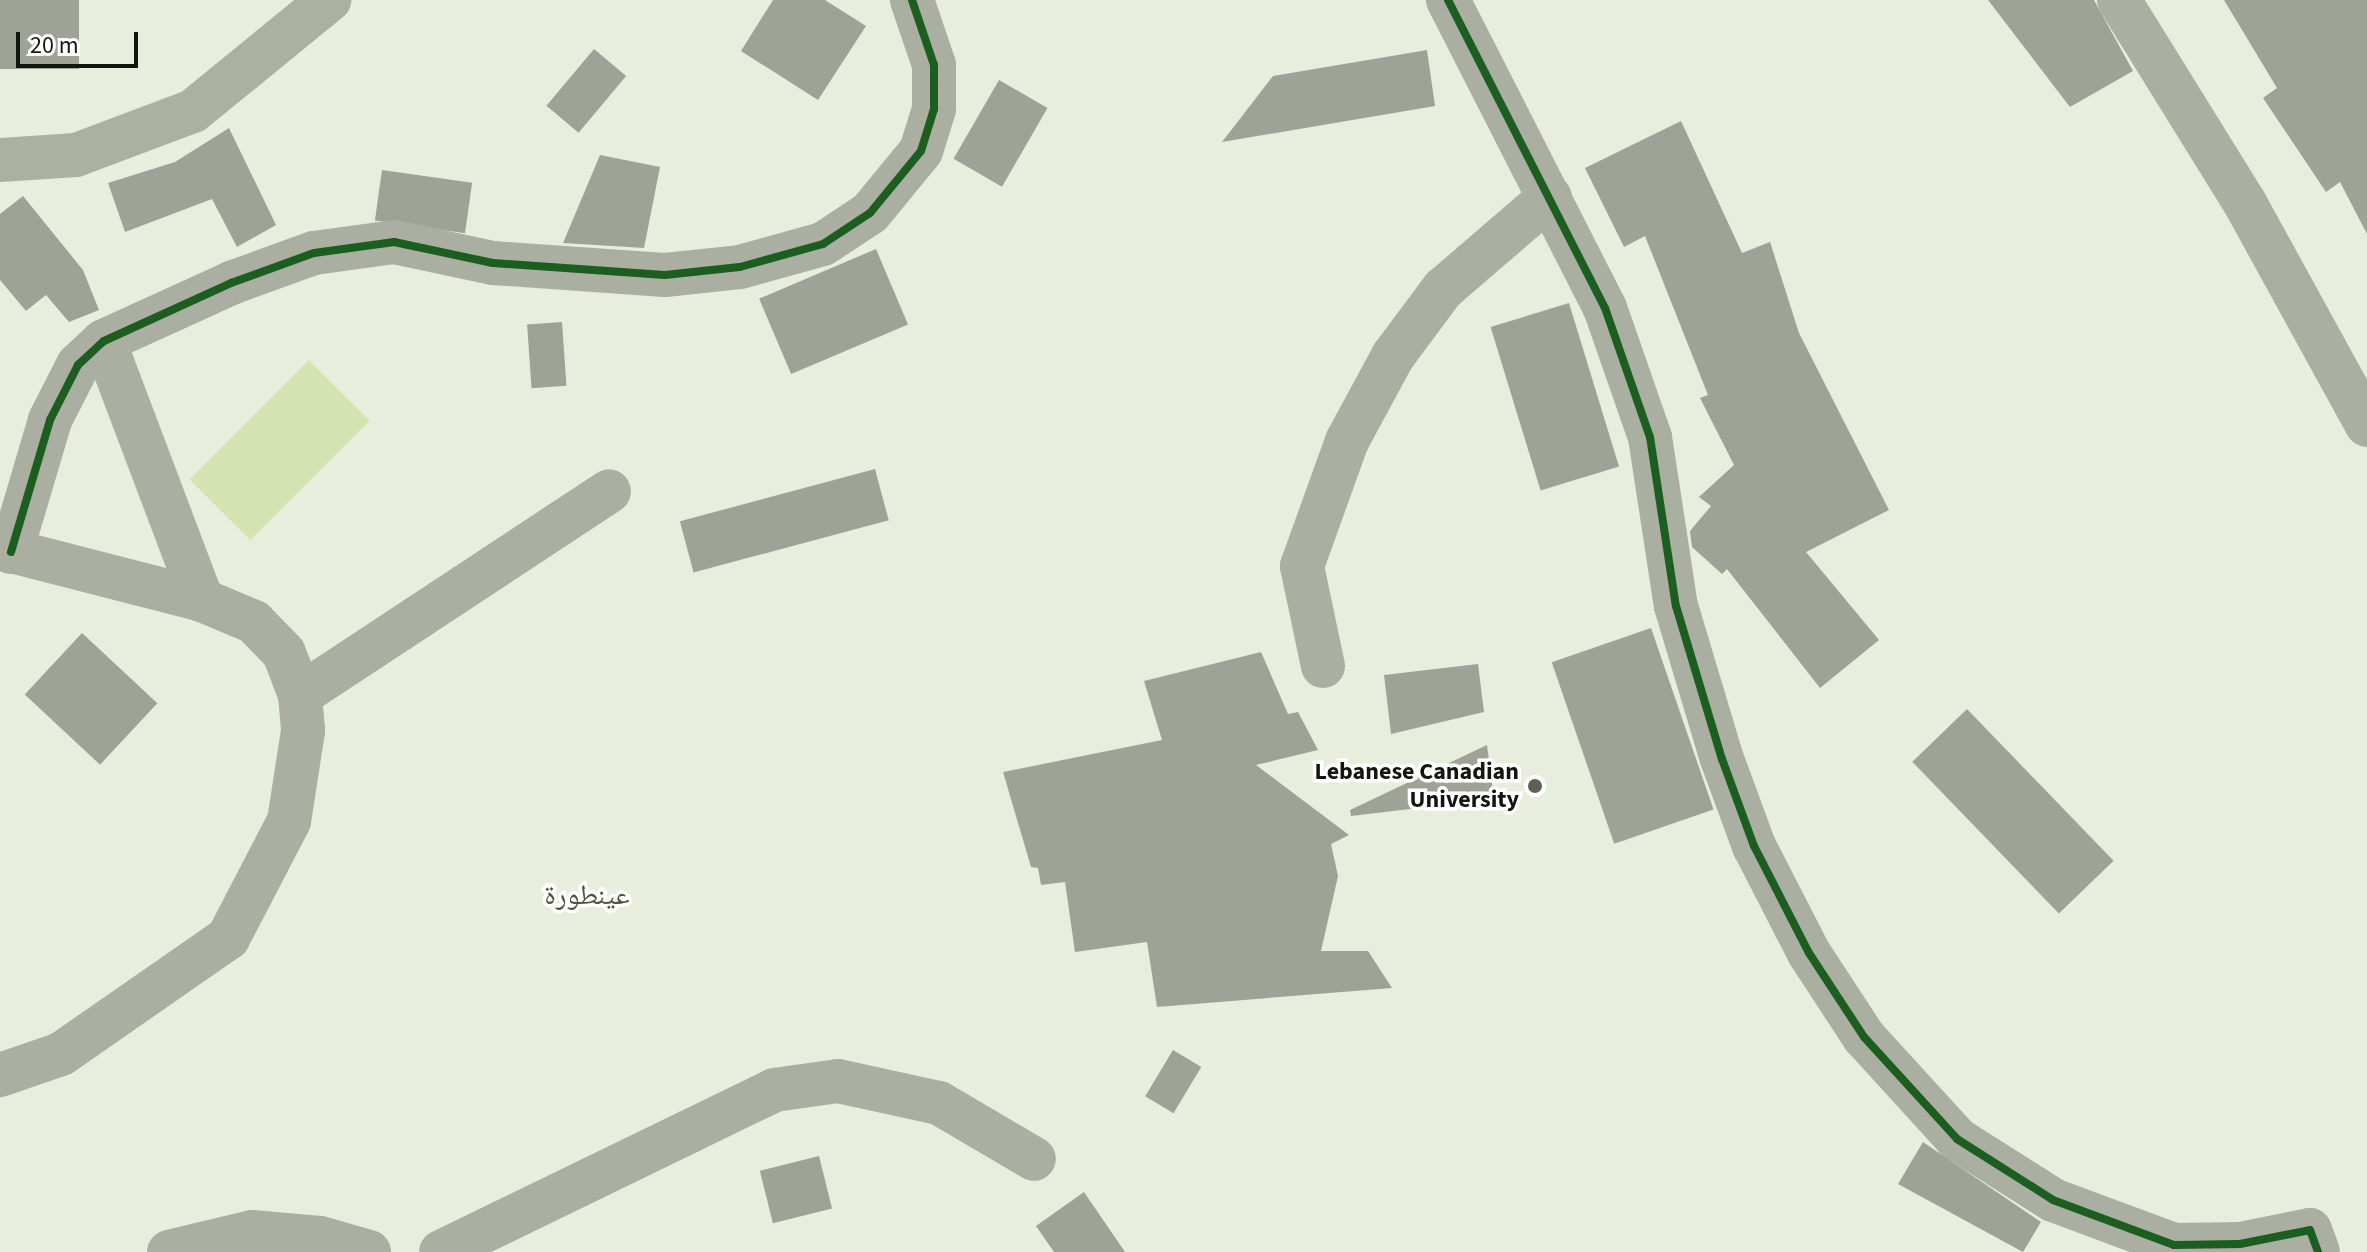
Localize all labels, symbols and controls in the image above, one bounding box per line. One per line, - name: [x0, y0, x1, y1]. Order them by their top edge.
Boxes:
- scale bar: [20, 16, 142, 66]
- text: 20 m: [30, 28, 79, 63]
- place label: Lebanese Canadian University: [1315, 758, 1519, 814]
- marker: Lebanese Canadian University: [1526, 777, 1544, 795]
- district label: عينطورة: [544, 878, 630, 912]

